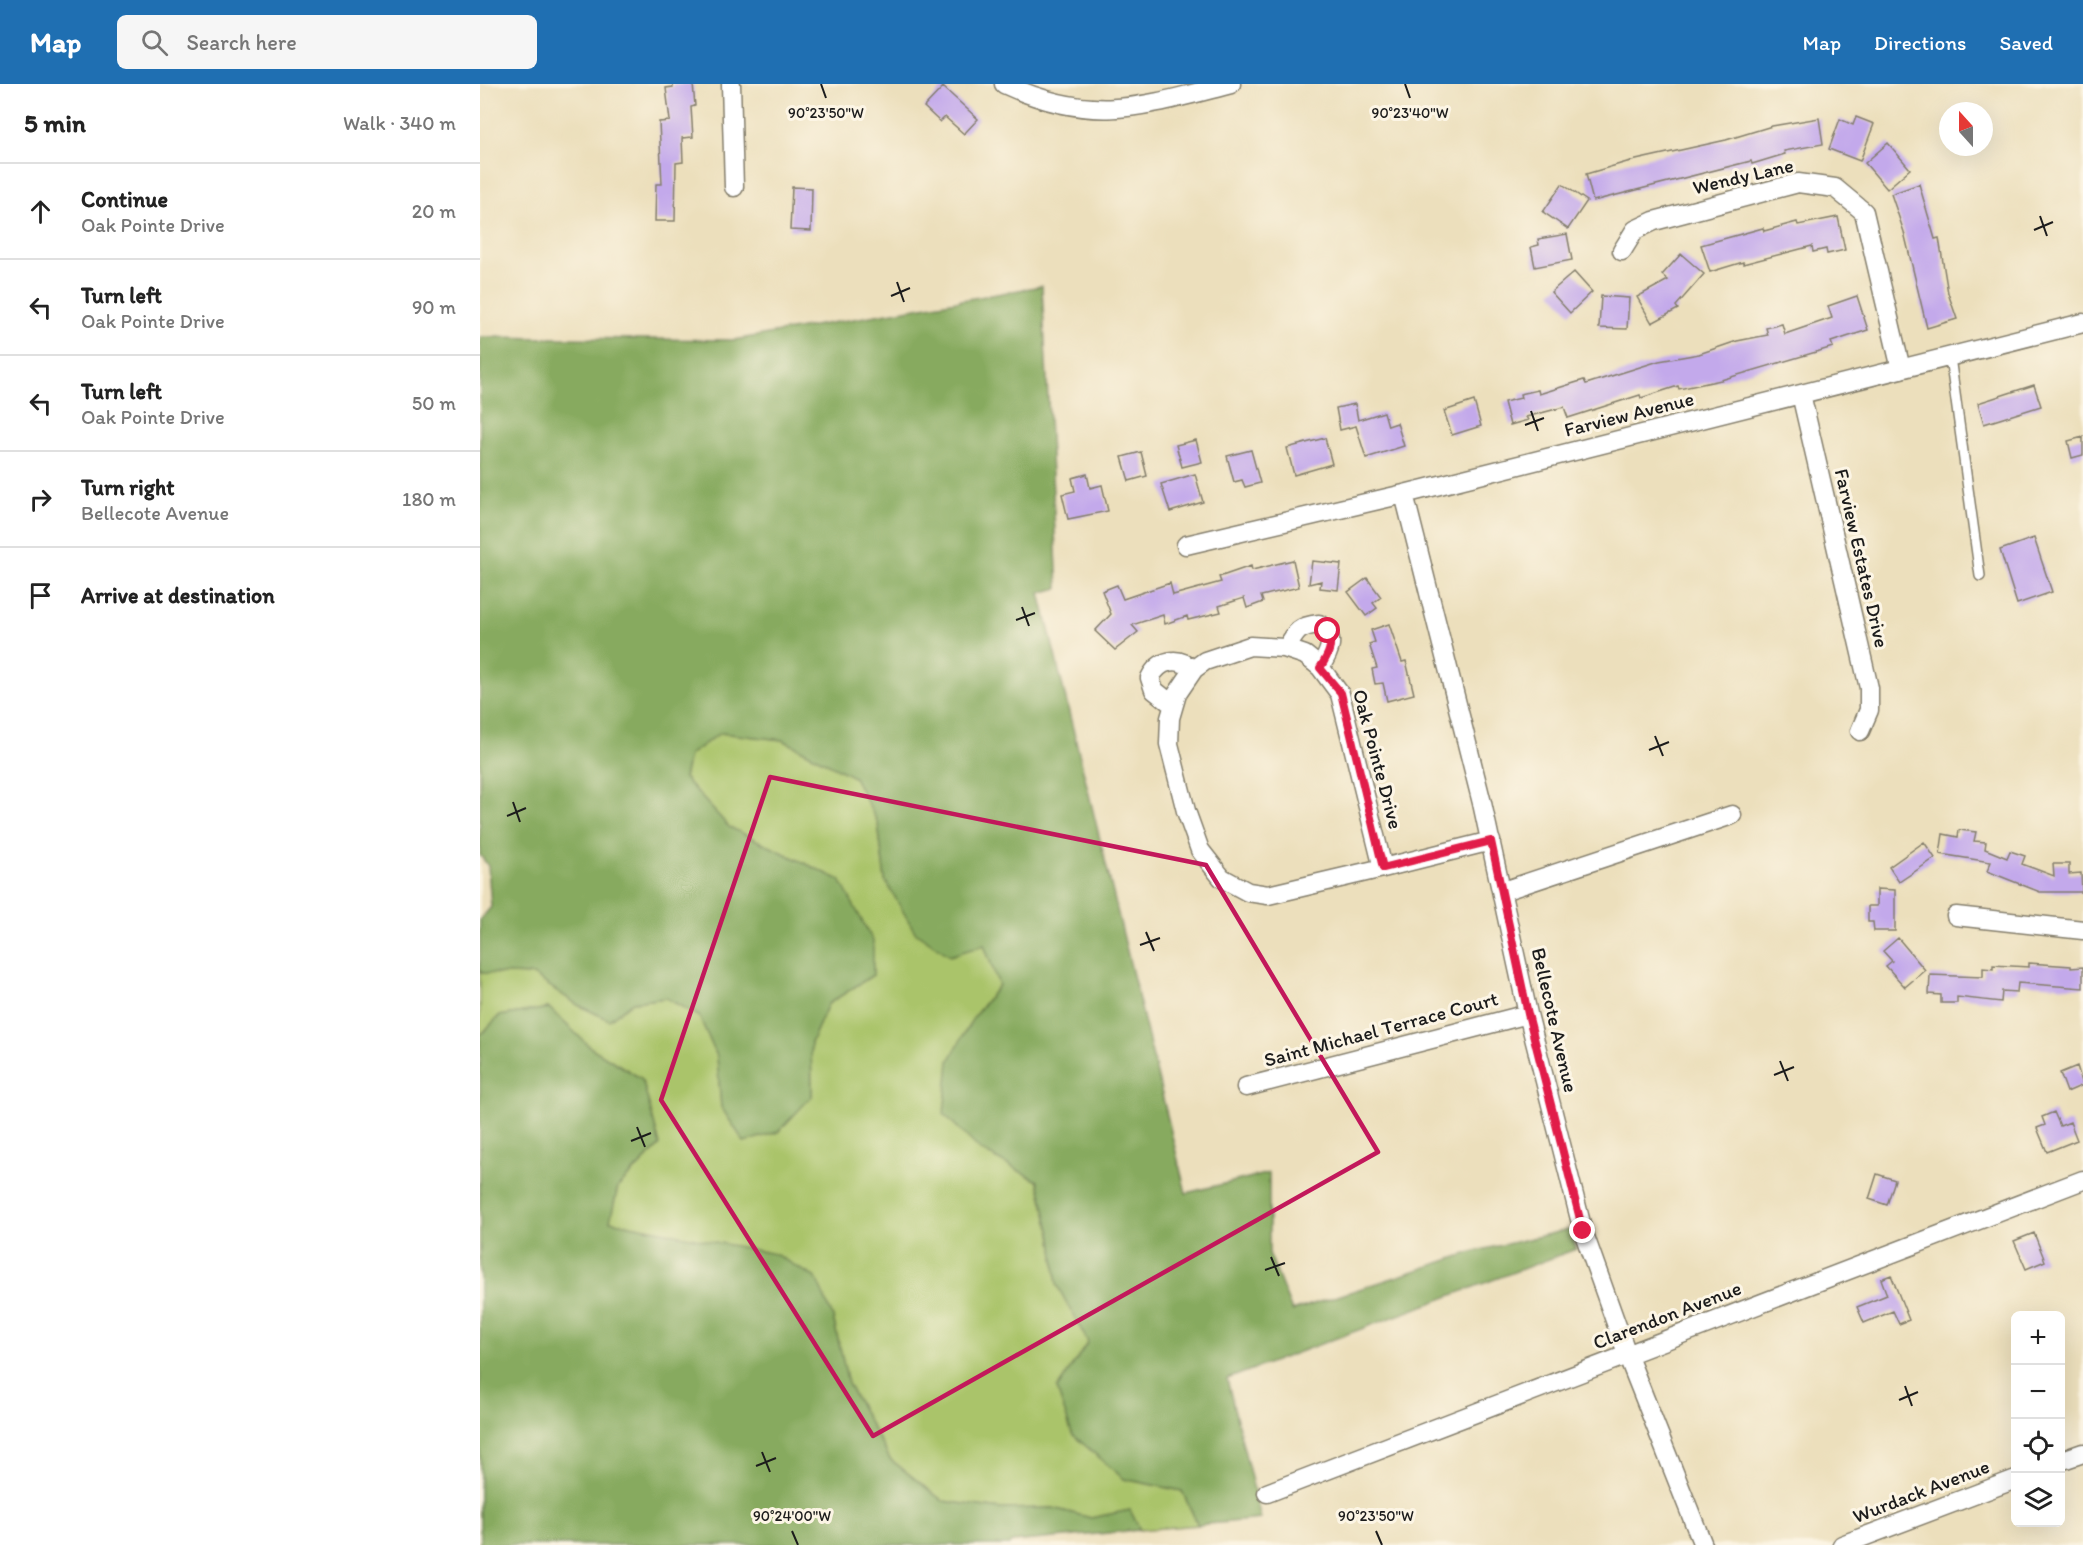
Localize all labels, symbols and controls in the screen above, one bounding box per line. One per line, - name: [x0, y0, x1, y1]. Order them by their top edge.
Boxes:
- search box: [117, 15, 537, 69]
- text: Map: [30, 25, 81, 59]
- icon: search: [138, 26, 171, 59]
- text: Search here: [186, 29, 297, 56]
- text: Map: [1803, 30, 1841, 55]
- text: Directions: [1874, 30, 1966, 55]
- text: Saved: [1999, 30, 2053, 55]
- north arrow: [1939, 102, 1993, 156]
- text: 90°23'50"W: [788, 104, 864, 122]
- text: 90°23'40"W: [1372, 104, 1449, 122]
- text: 5 min: [24, 107, 86, 139]
- text: Walk · 340 m: [343, 111, 456, 135]
- street label: Wendy Lane: [1690, 153, 1796, 199]
- text: Continue: [81, 186, 168, 213]
- icon: ahead: [24, 195, 57, 228]
- text: 20 m: [412, 199, 456, 223]
- text: Oak Pointe Drive: [81, 213, 225, 237]
- text: Turn left: [81, 282, 162, 309]
- icon: left: [24, 291, 57, 324]
- text: 90 m: [412, 295, 456, 319]
- text: Oak Pointe Drive: [81, 309, 225, 333]
- text: Turn left: [81, 378, 162, 405]
- street label: Farview Avenue: [1562, 386, 1696, 442]
- icon: left: [24, 387, 57, 420]
- text: 50 m: [412, 391, 456, 415]
- text: Oak Pointe Drive: [81, 405, 225, 429]
- street label: Farview Estates Drive: [1830, 466, 1894, 650]
- text: Turn right: [81, 474, 175, 501]
- icon: right: [24, 483, 57, 516]
- text: 180 m: [402, 487, 456, 511]
- text: Bellecote Avenue: [81, 501, 229, 525]
- icon: arrive: [24, 579, 57, 612]
- text: Arrive at destination: [81, 582, 275, 609]
- route start: [1314, 617, 1340, 643]
- street label: Oak Pointe Drive: [1348, 687, 1408, 831]
- street label: Bellecote Avenue: [1527, 945, 1583, 1095]
- street label: Saint Michael Terrace Court: [1261, 986, 1501, 1072]
- route end: [1569, 1217, 1595, 1243]
- street label: Clarendon Avenue: [1589, 1276, 1745, 1354]
- map controls: [2011, 1311, 2065, 1527]
- button: +: [2011, 1311, 2065, 1365]
- button: −: [2011, 1365, 2065, 1419]
- button: locate: [2011, 1419, 2065, 1473]
- street label: Wurdack Avenue: [1849, 1454, 1993, 1528]
- button: layers: [2011, 1473, 2065, 1527]
- text: 90°24'00"W: [753, 1507, 831, 1525]
- text: 90°23'50"W: [1338, 1507, 1414, 1525]

